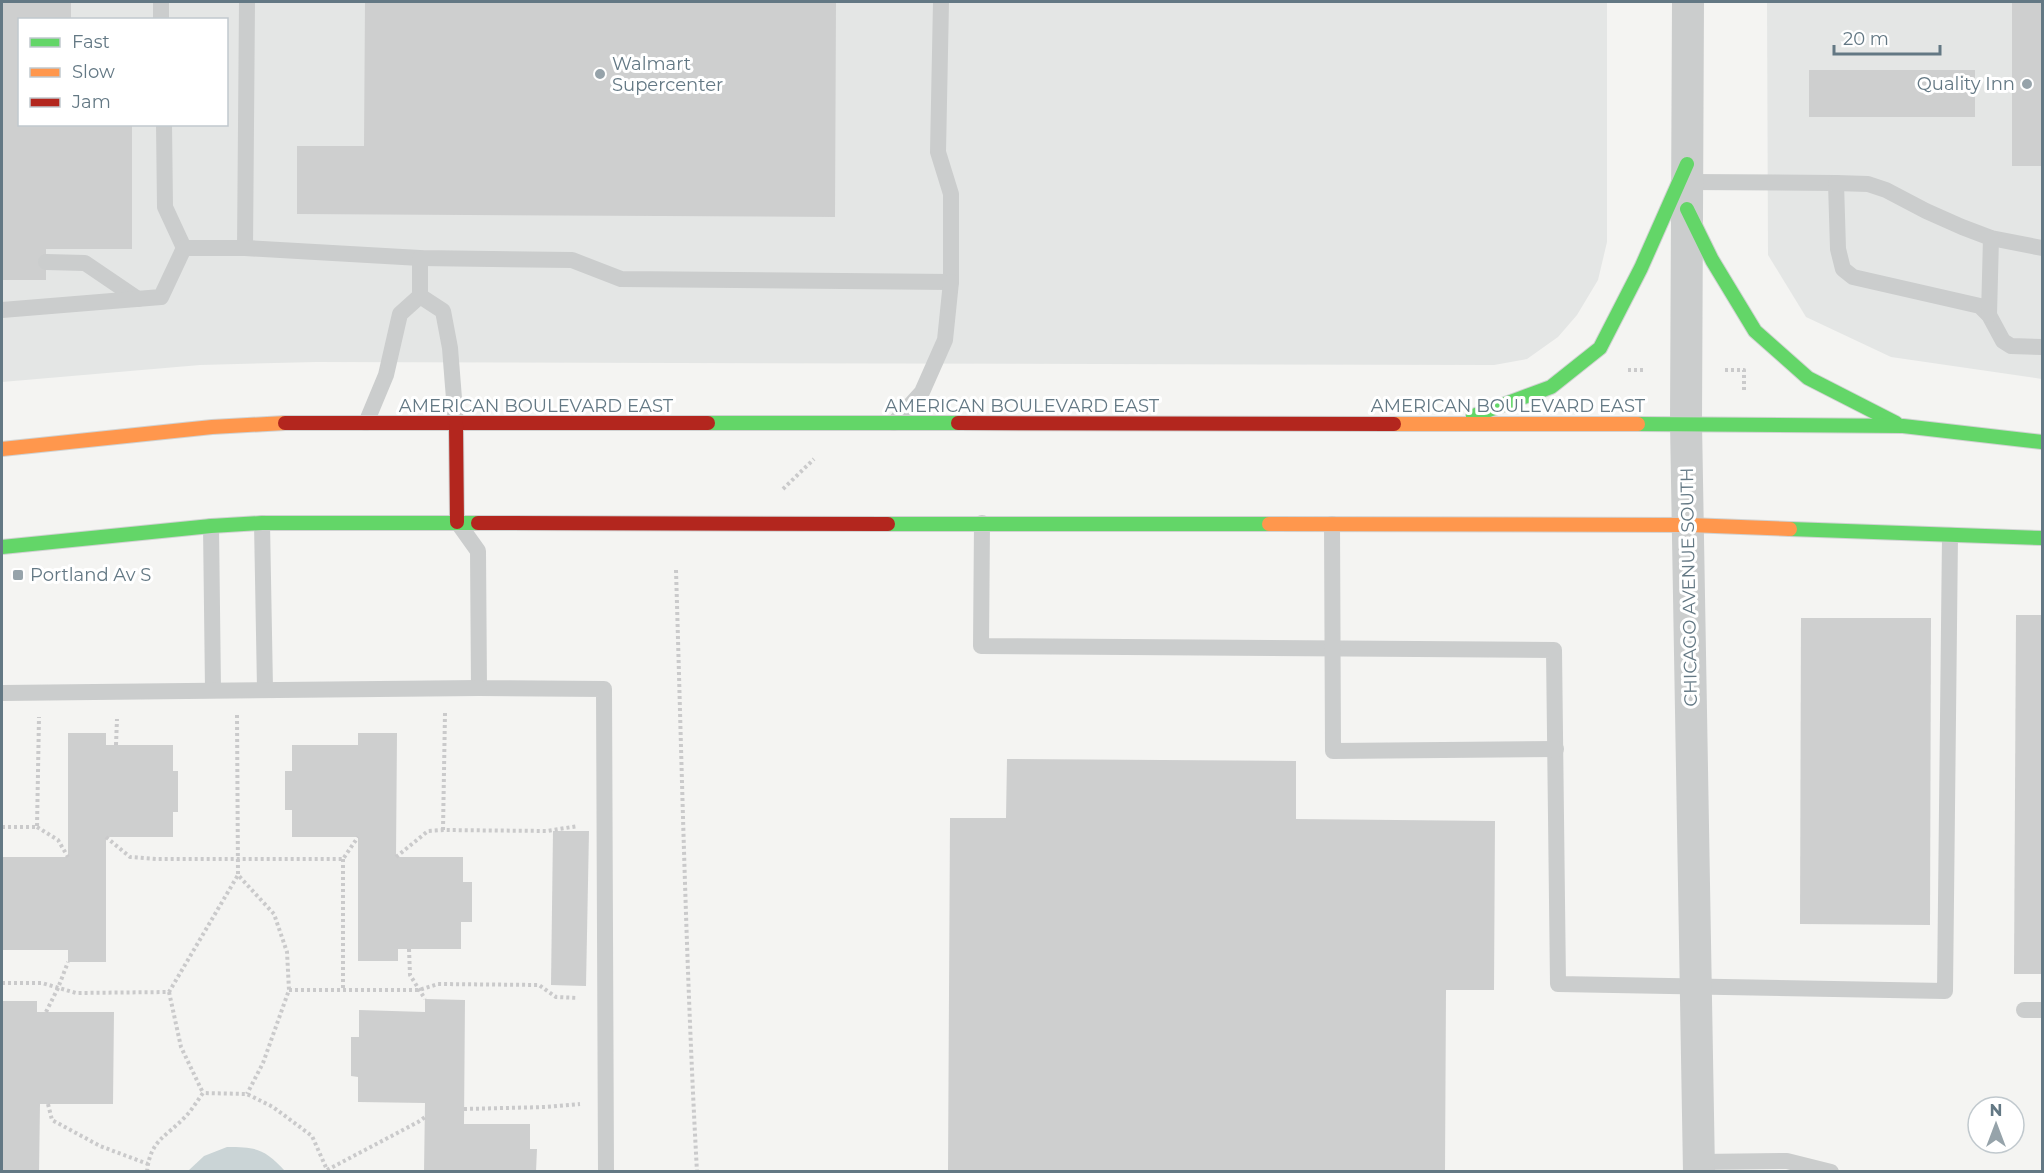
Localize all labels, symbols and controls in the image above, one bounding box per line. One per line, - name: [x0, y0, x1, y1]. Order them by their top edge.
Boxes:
- legend: [18, 18, 228, 126]
- scale bar: [1834, 18, 1940, 56]
- text: 20 m: [1843, 28, 1889, 50]
- text: Fast: [72, 31, 110, 53]
- place label: Walmart Supercenter: [612, 53, 723, 96]
- text: Slow: [72, 61, 115, 83]
- marker: Walmart Supercenter: [593, 67, 607, 81]
- place label: Quality Inn: [1917, 73, 2015, 95]
- marker: Quality Inn: [2020, 77, 2034, 91]
- text: Jam: [71, 91, 111, 113]
- street label: AMERICAN BOULEVARD EAST: [399, 395, 674, 417]
- street label: AMERICAN BOULEVARD EAST: [885, 395, 1160, 417]
- street label: AMERICAN BOULEVARD EAST: [1371, 395, 1646, 417]
- street label: CHICAGO AVENUE SOUTH: [1676, 467, 1702, 707]
- place label: Portland Av S: [30, 564, 151, 586]
- marker: Portland Av S: [11, 568, 25, 582]
- north arrow: [1966, 1095, 2026, 1155]
- text: N: [1990, 1101, 2002, 1120]

